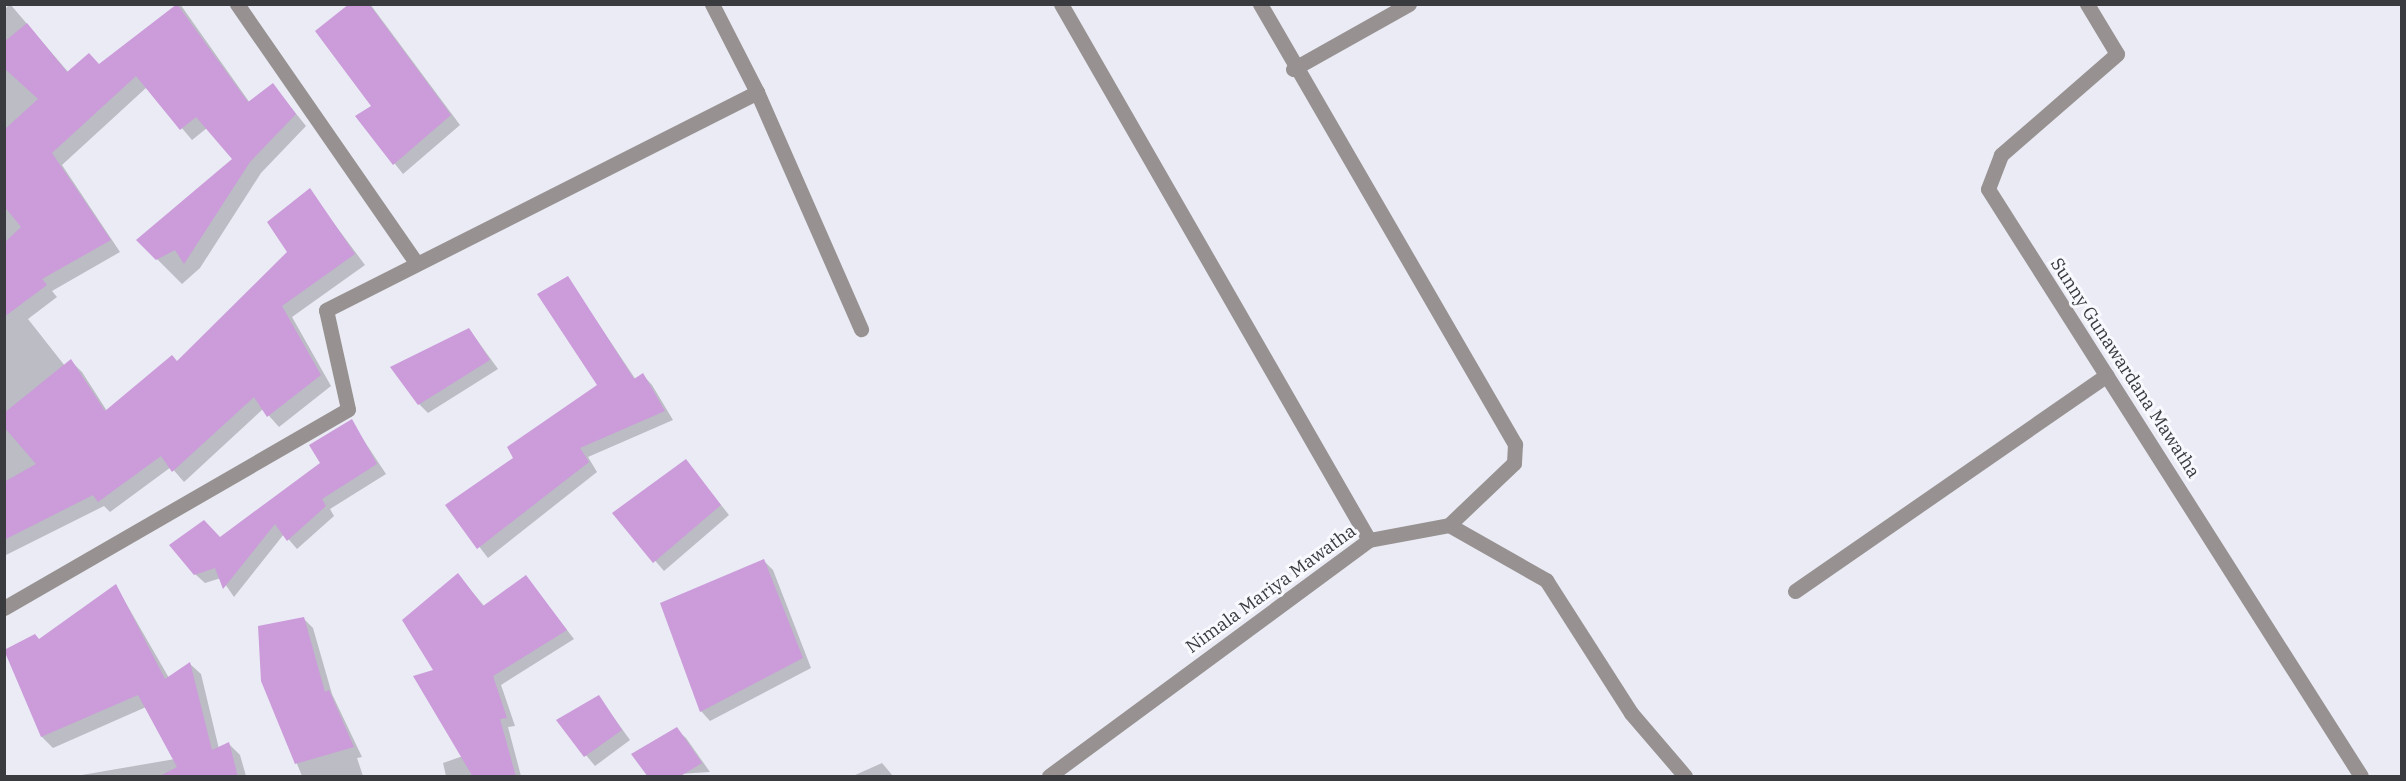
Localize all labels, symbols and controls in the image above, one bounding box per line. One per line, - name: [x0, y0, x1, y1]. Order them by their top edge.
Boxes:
- street label: Sunny Gunawardana Mawatha: [2046, 254, 2204, 482]
- street label: Nimala Mariya Mawatha: [1182, 520, 1360, 658]

